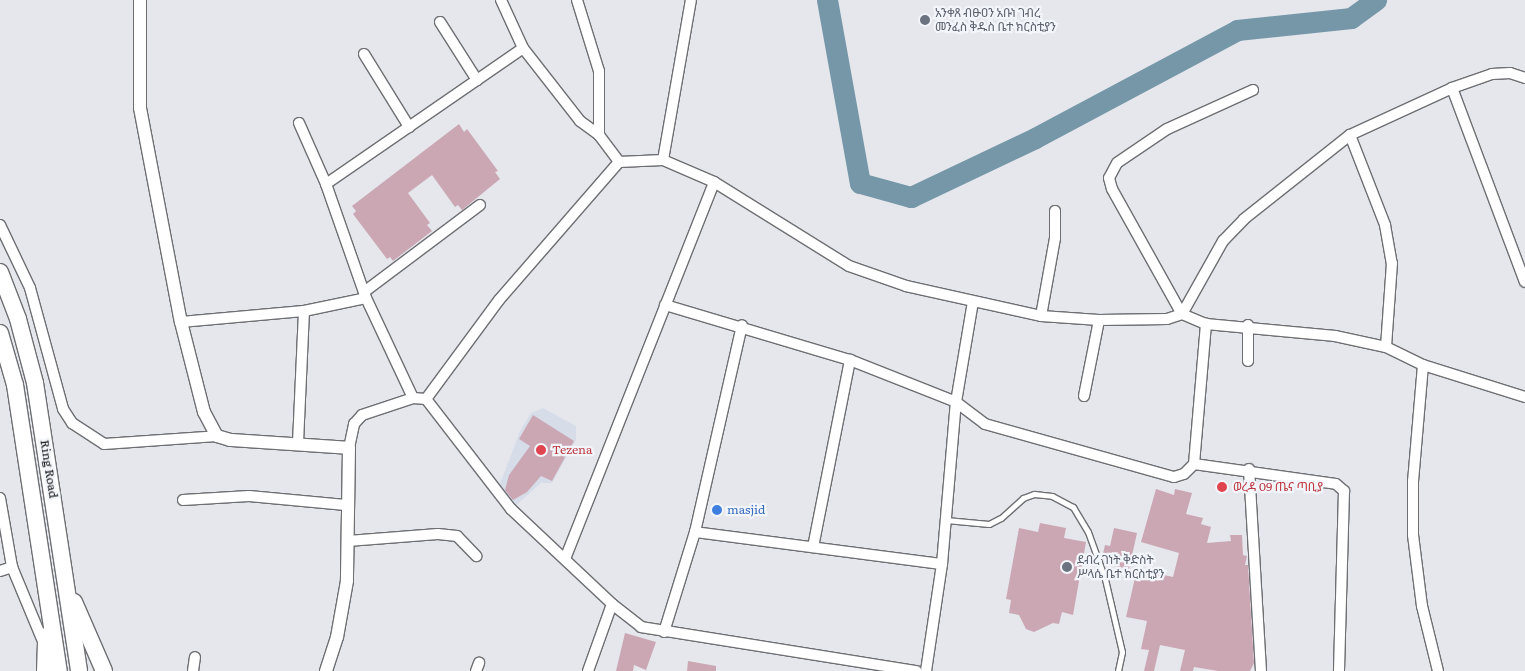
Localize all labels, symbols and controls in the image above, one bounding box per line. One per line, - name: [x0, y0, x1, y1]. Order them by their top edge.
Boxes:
- place label: አንቀጸ ብፁዐን አቡነ ገብረ መንፈስ ቅዱስ ቤተ ክርስቲያን: [935, 6, 1056, 34]
- marker: አንቀጸ ብፁዐን አቡነ ገብረ መንፈስ ቅዱስ ቤተ ክርስቲያን: [919, 14, 931, 26]
- street label: Ring Road: [37, 439, 61, 499]
- marker: Tezena: [534, 443, 548, 457]
- place label: Tezena: [552, 443, 593, 457]
- marker: ወረዳ 09 ጤና ጣቢያ: [1215, 480, 1229, 494]
- place label: ወረዳ 09 ጤና ጣቢያ: [1233, 480, 1323, 494]
- place label: masjid: [727, 503, 765, 517]
- marker: masjid: [711, 504, 723, 516]
- place label: ደብረ ገነት ቅድስት ሥላሴ ቤተ ክርስቲያን: [1077, 553, 1164, 581]
- marker: ደብረ ገነት ቅድስት ሥላሴ ቤተ ክርስቲያን: [1061, 561, 1073, 573]

